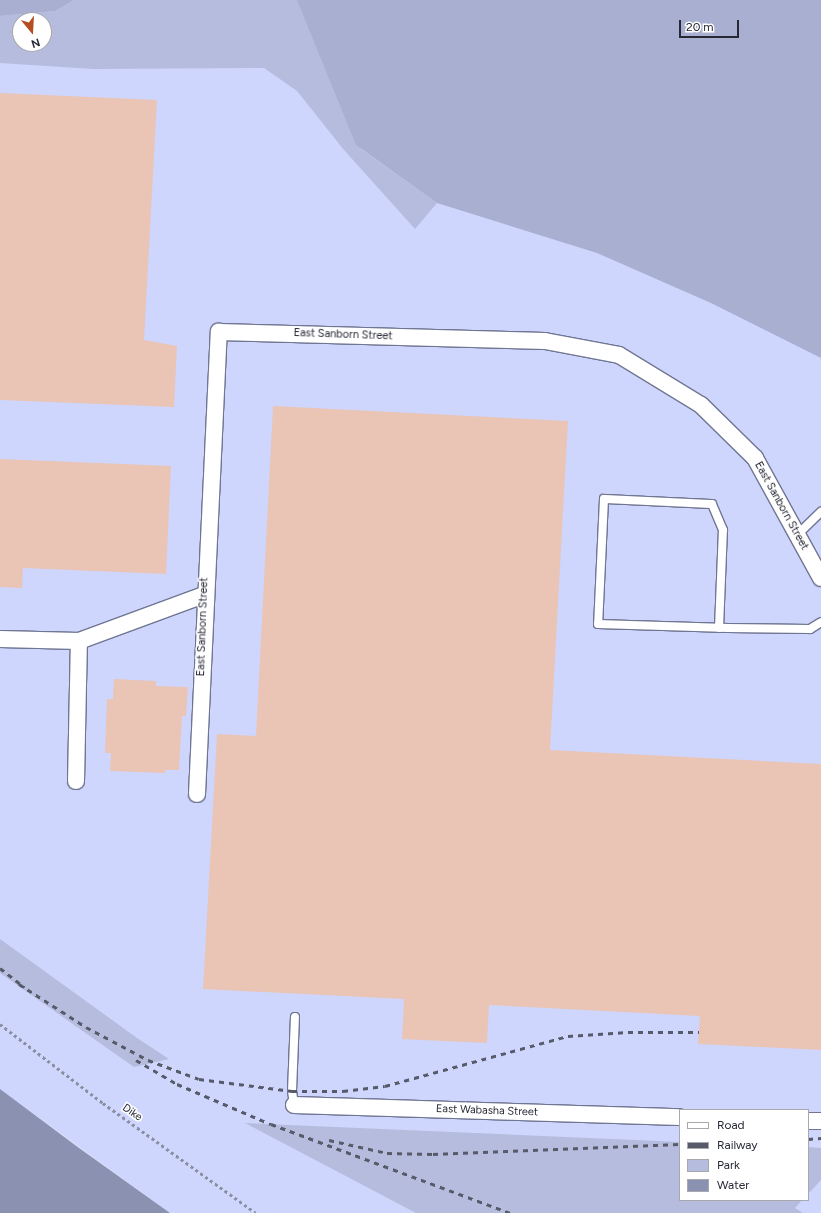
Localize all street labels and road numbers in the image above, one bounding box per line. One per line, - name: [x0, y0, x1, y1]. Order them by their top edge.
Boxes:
- street label: East Sanborn Street: [293, 327, 393, 343]
- street label: East Sanborn Street: [751, 460, 811, 552]
- street label: East Sanborn Street: [195, 577, 211, 677]
- street label: Dike: [119, 1102, 145, 1124]
- street label: East Wabasha Street: [436, 1103, 538, 1119]

